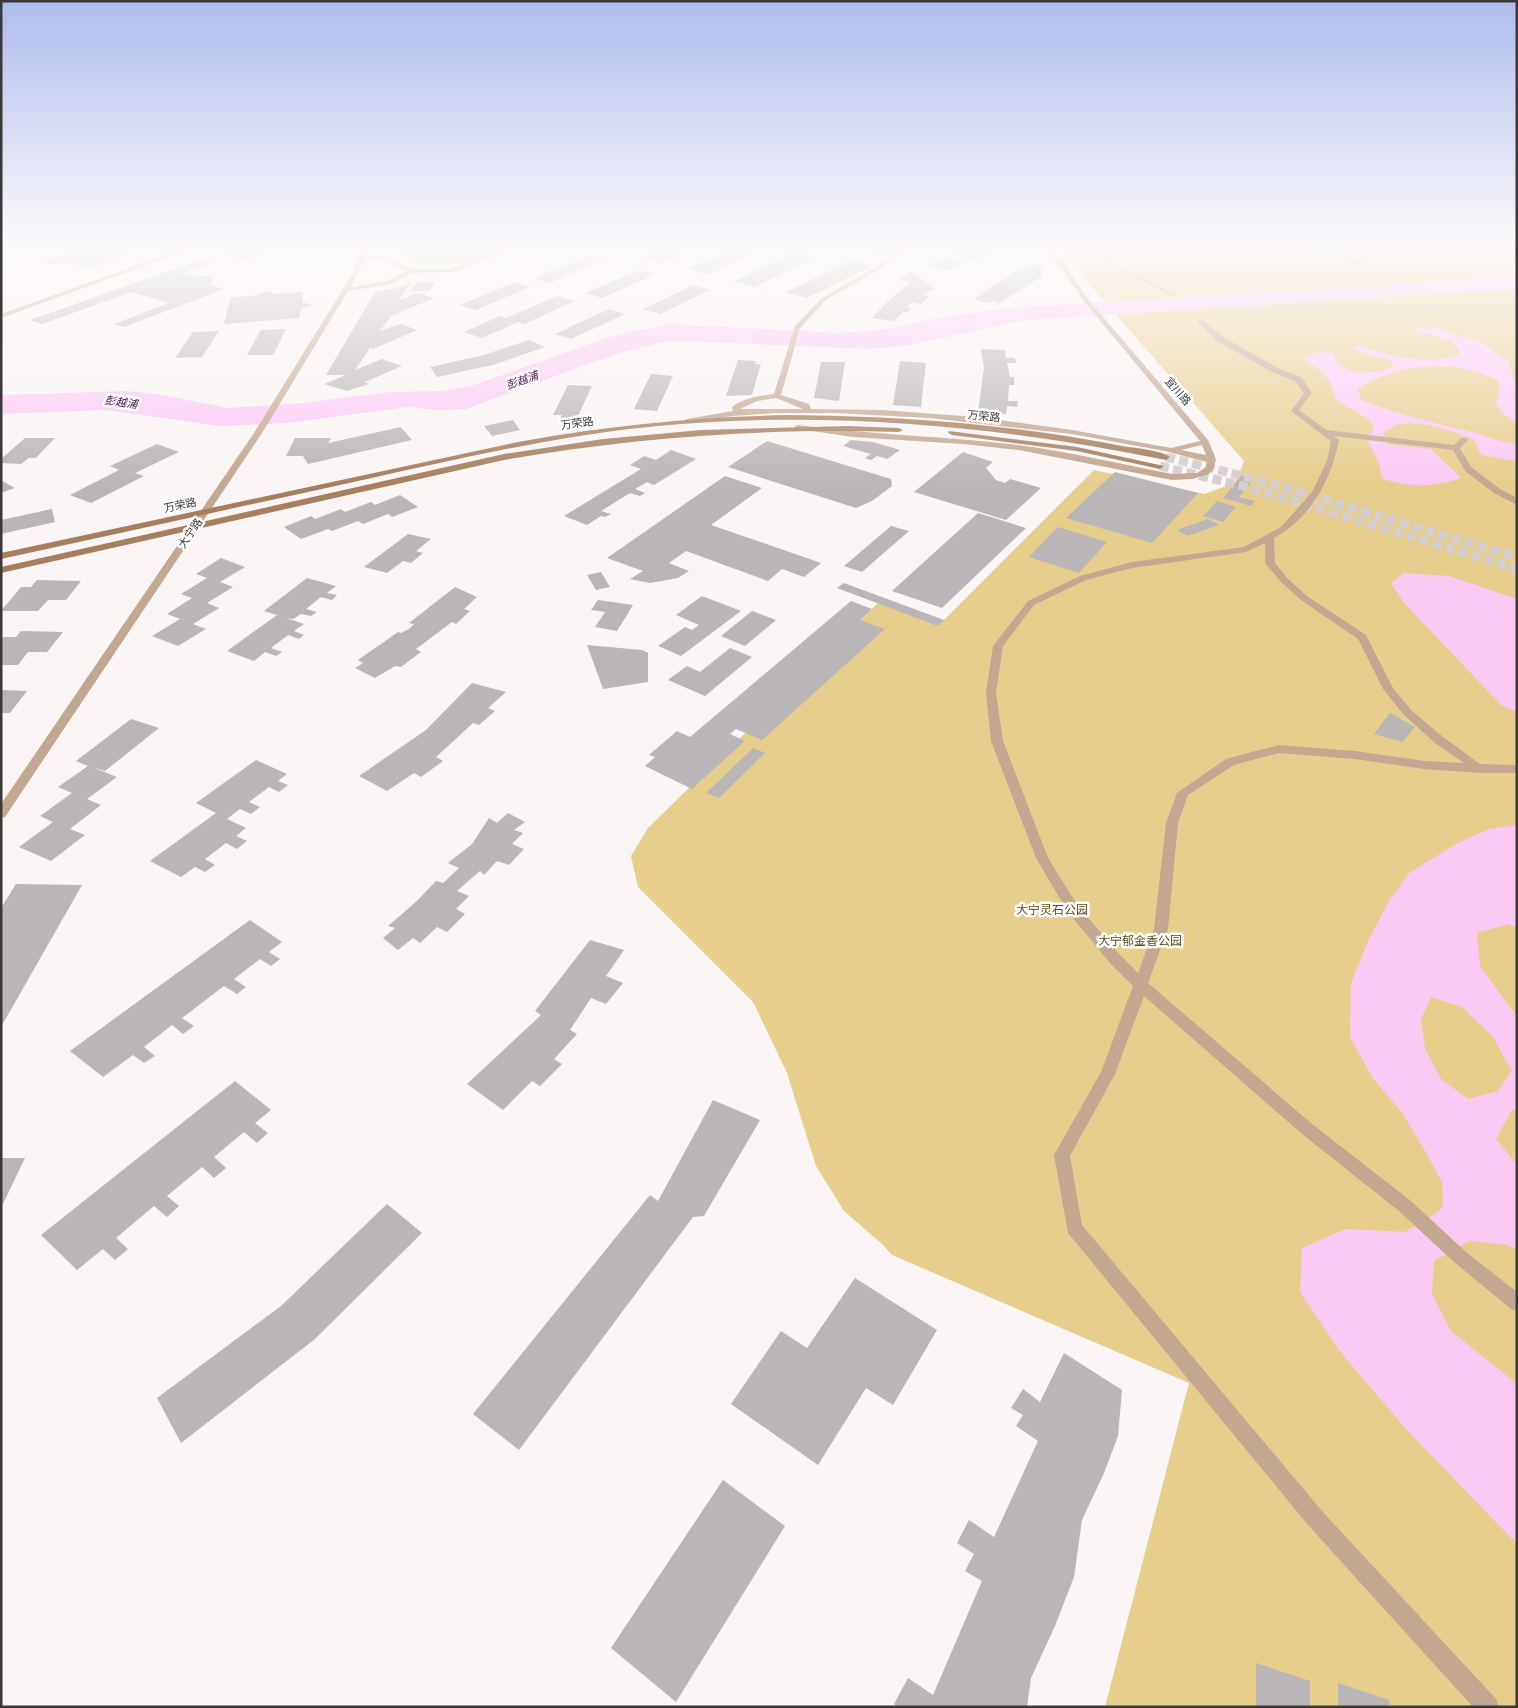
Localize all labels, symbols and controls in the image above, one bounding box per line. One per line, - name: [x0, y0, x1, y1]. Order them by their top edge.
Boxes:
- water label: 彭越浦: [504, 366, 542, 393]
- street label: 宜川路: [1161, 373, 1195, 409]
- water label: 彭越浦: [104, 392, 140, 412]
- street label: 万荣路: [967, 406, 1001, 426]
- street label: 万荣路: [560, 413, 594, 433]
- street label: 万荣路: [162, 494, 198, 516]
- street label: 大宁路: [174, 515, 206, 551]
- park label: 大宁灵石公园: [1016, 901, 1088, 918]
- park label: 大宁郁金香公园: [1098, 932, 1182, 949]

